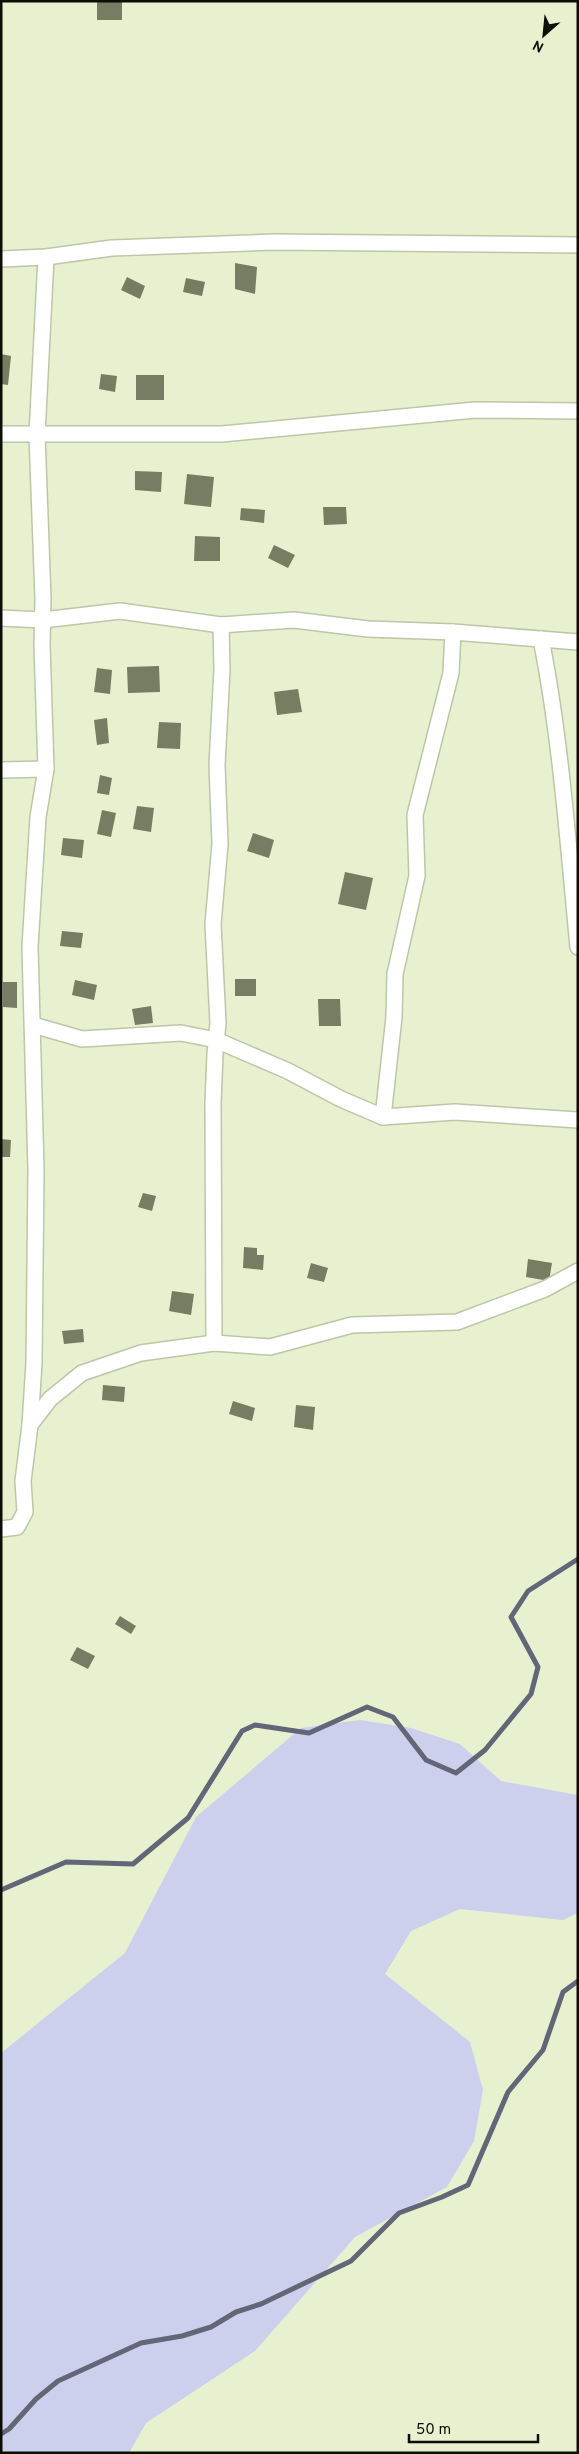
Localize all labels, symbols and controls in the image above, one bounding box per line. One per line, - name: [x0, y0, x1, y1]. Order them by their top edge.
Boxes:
- north arrow: [519, 10, 569, 60]
- text: N: [530, 35, 547, 55]
- scale bar: [409, 2412, 538, 2444]
- text: 50 m: [416, 2421, 451, 2440]

